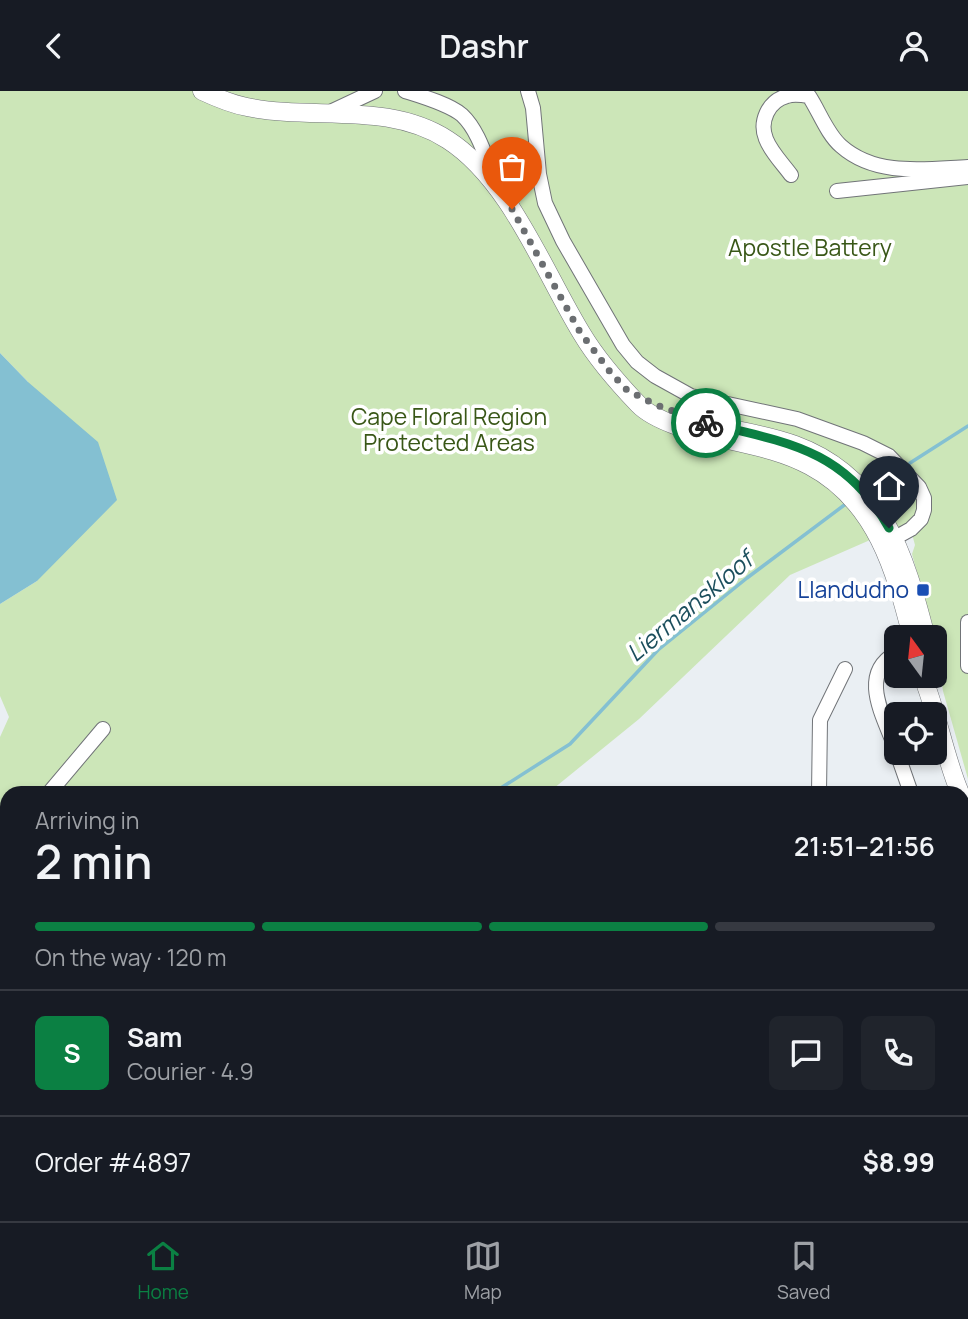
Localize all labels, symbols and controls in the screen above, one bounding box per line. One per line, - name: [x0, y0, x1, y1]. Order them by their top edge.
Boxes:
- text: Dashr: [439, 24, 529, 68]
- icon: back: [35, 27, 73, 65]
- icon: person: [895, 27, 933, 65]
- pin: [482, 137, 542, 209]
- icon: bag: [493, 148, 531, 186]
- park label: Apostle Battery: [728, 231, 892, 263]
- courier: [671, 388, 741, 458]
- park label: Cape Floral Region Protected Areas: [351, 400, 547, 458]
- icon: bike: [687, 404, 725, 442]
- pin: [859, 456, 919, 528]
- icon: home: [870, 467, 908, 505]
- water label: Liermanskloof: [619, 540, 763, 668]
- place label: Llandudno: [797, 573, 909, 605]
- marker: Llandudno: [915, 582, 931, 598]
- north arrow: [884, 625, 947, 688]
- map controls: [884, 625, 947, 765]
- button: locate: [884, 702, 947, 765]
- text: Arriving in: [35, 804, 140, 836]
- text: 21:51–21:56: [794, 828, 935, 864]
- text: 2 min: [35, 830, 152, 893]
- text: On the way · 120 m: [35, 941, 227, 973]
- button: chat: [769, 1016, 843, 1090]
- button: phone: [861, 1016, 935, 1090]
- text: Sam: [127, 1019, 182, 1055]
- text: S: [63, 1035, 81, 1071]
- text: Courier · 4.9: [127, 1055, 254, 1087]
- text: Order #4897: [35, 1144, 191, 1180]
- text: $8.99: [863, 1144, 935, 1180]
- tab: Home: [138, 1237, 189, 1305]
- tab: Map: [464, 1237, 502, 1305]
- tab: Saved: [777, 1237, 830, 1305]

